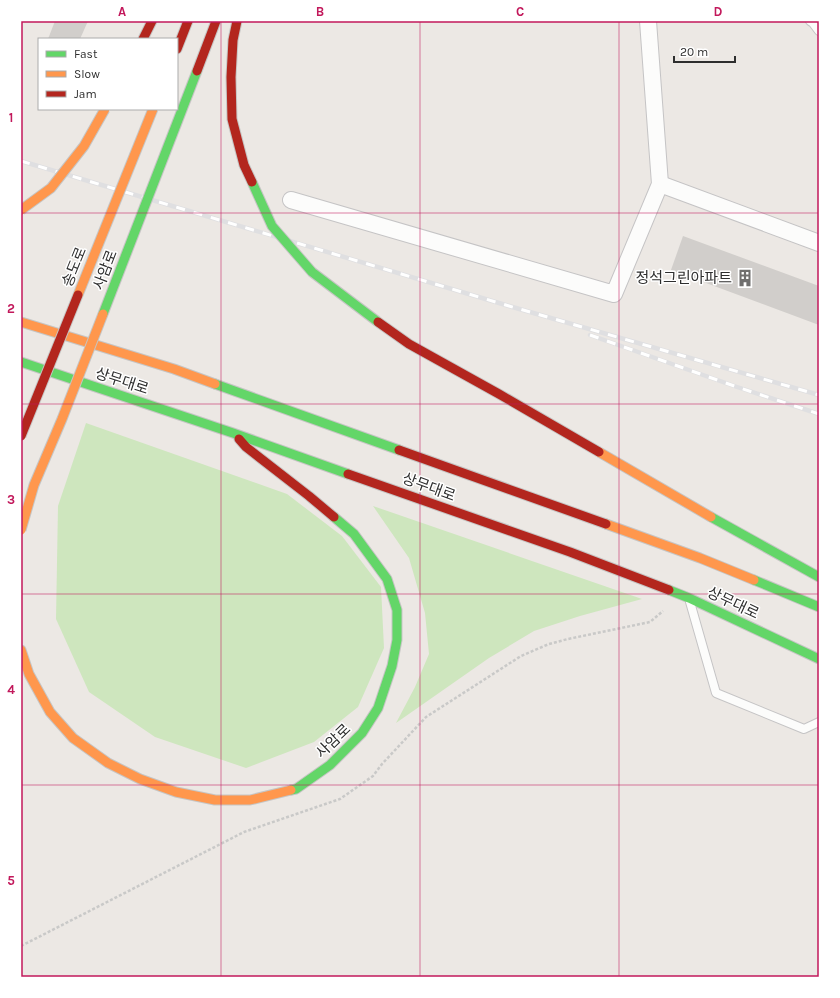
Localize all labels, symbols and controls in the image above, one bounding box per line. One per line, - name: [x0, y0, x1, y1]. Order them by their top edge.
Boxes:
- text: A: [118, 4, 126, 19]
- text: B: [316, 4, 324, 19]
- text: C: [516, 4, 524, 19]
- text: D: [714, 4, 723, 19]
- legend: [38, 38, 178, 110]
- scale bar: [674, 38, 735, 64]
- text: 20 m: [680, 45, 708, 59]
- text: Fast: [74, 47, 98, 61]
- text: Slow: [74, 67, 100, 81]
- text: Jam: [74, 87, 97, 101]
- text: 1: [9, 110, 13, 125]
- street label: 송도로: [58, 244, 90, 290]
- street label: 사암로: [89, 247, 121, 293]
- building icon: 정석그린아파트: [735, 268, 755, 288]
- place label: 정석그린아파트: [635, 269, 732, 287]
- text: 2: [7, 301, 15, 316]
- street label: 상무대로: [93, 364, 151, 398]
- street label: 상무대로: [400, 469, 458, 505]
- text: 3: [7, 492, 15, 507]
- street label: 상무대로: [704, 583, 762, 623]
- text: 4: [7, 682, 15, 697]
- street label: 사암로: [312, 720, 354, 762]
- text: 5: [7, 873, 15, 888]

